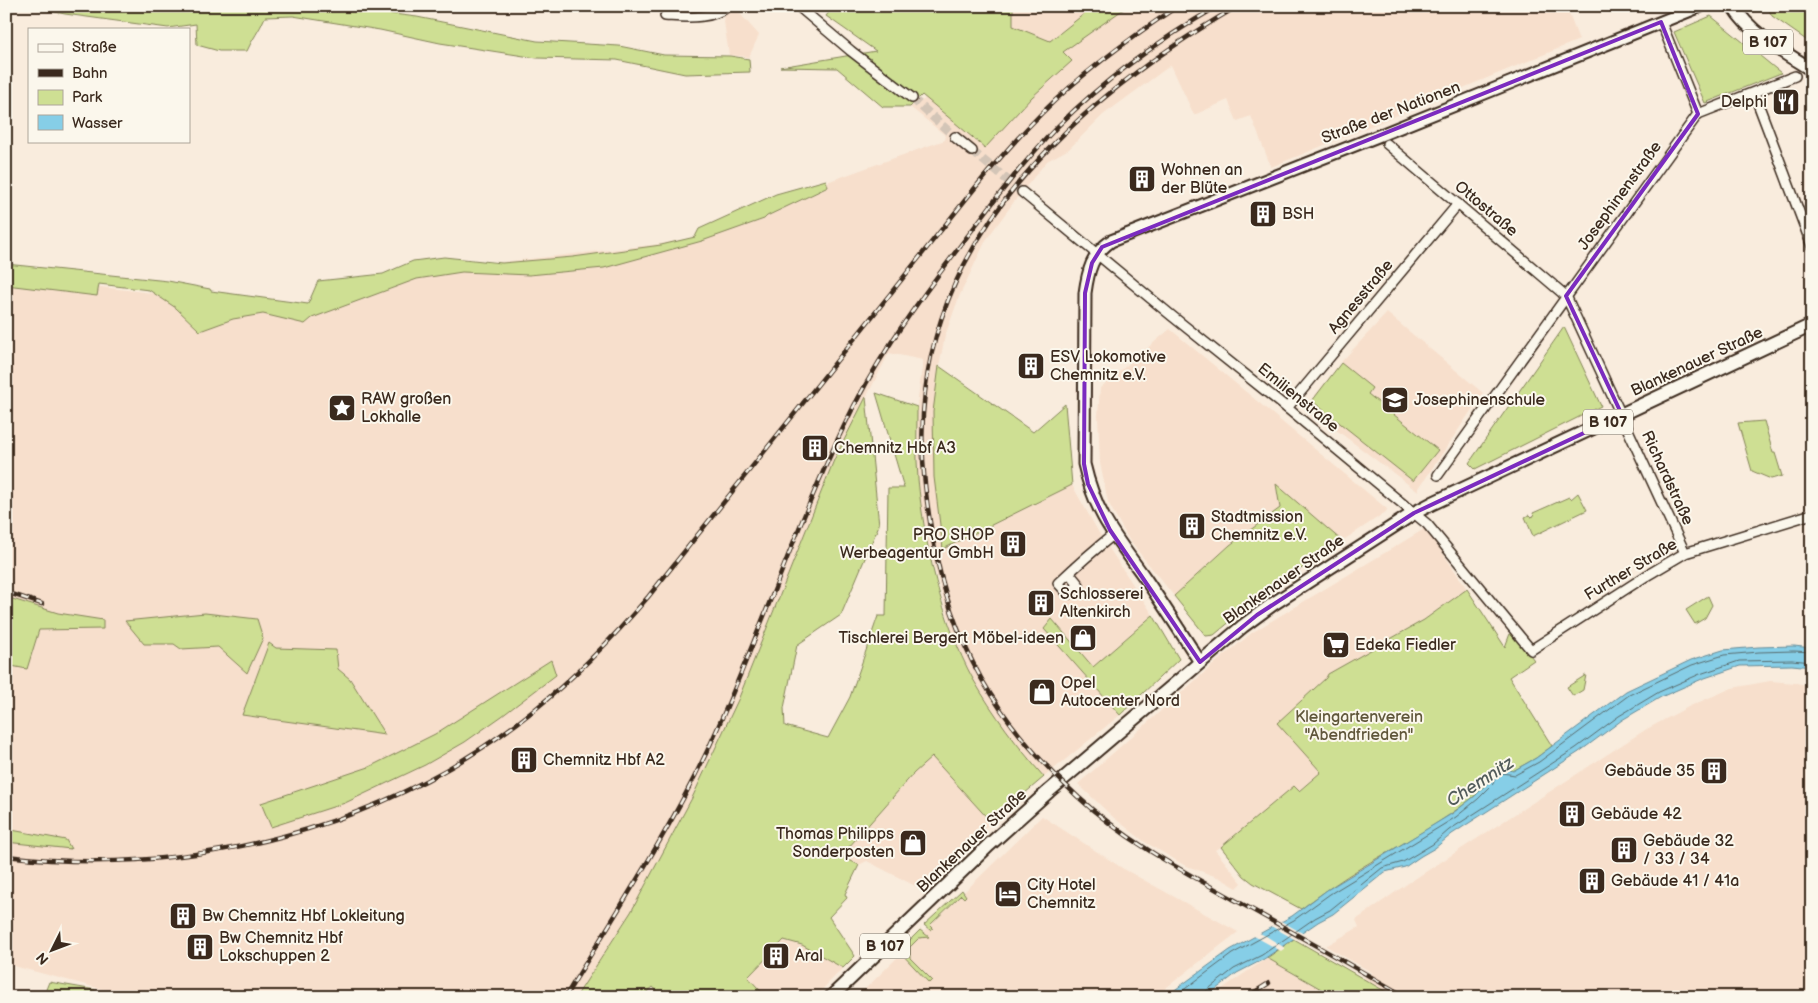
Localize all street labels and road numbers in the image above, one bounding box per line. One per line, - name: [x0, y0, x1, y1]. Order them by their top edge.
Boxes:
- road number: B 107: [1743, 30, 1793, 54]
- street label: Straße der Nationen: [1319, 78, 1463, 148]
- street label: Josephinenstraße: [1574, 138, 1666, 254]
- street label: Ottostraße: [1451, 177, 1522, 241]
- street label: Agnesstraße: [1325, 256, 1398, 338]
- street label: Blankenauer Straße: [1628, 323, 1766, 401]
- street label: Emilienstraße: [1254, 359, 1343, 437]
- road number: B 107: [1583, 410, 1633, 434]
- street label: Richardstraße: [1637, 428, 1697, 529]
- street label: Blankenauer Straße: [1220, 531, 1349, 629]
- street label: Further Straße: [1581, 535, 1681, 605]
- street label: Blankenauer Straße: [913, 785, 1031, 897]
- road number: B 107: [860, 934, 910, 958]

